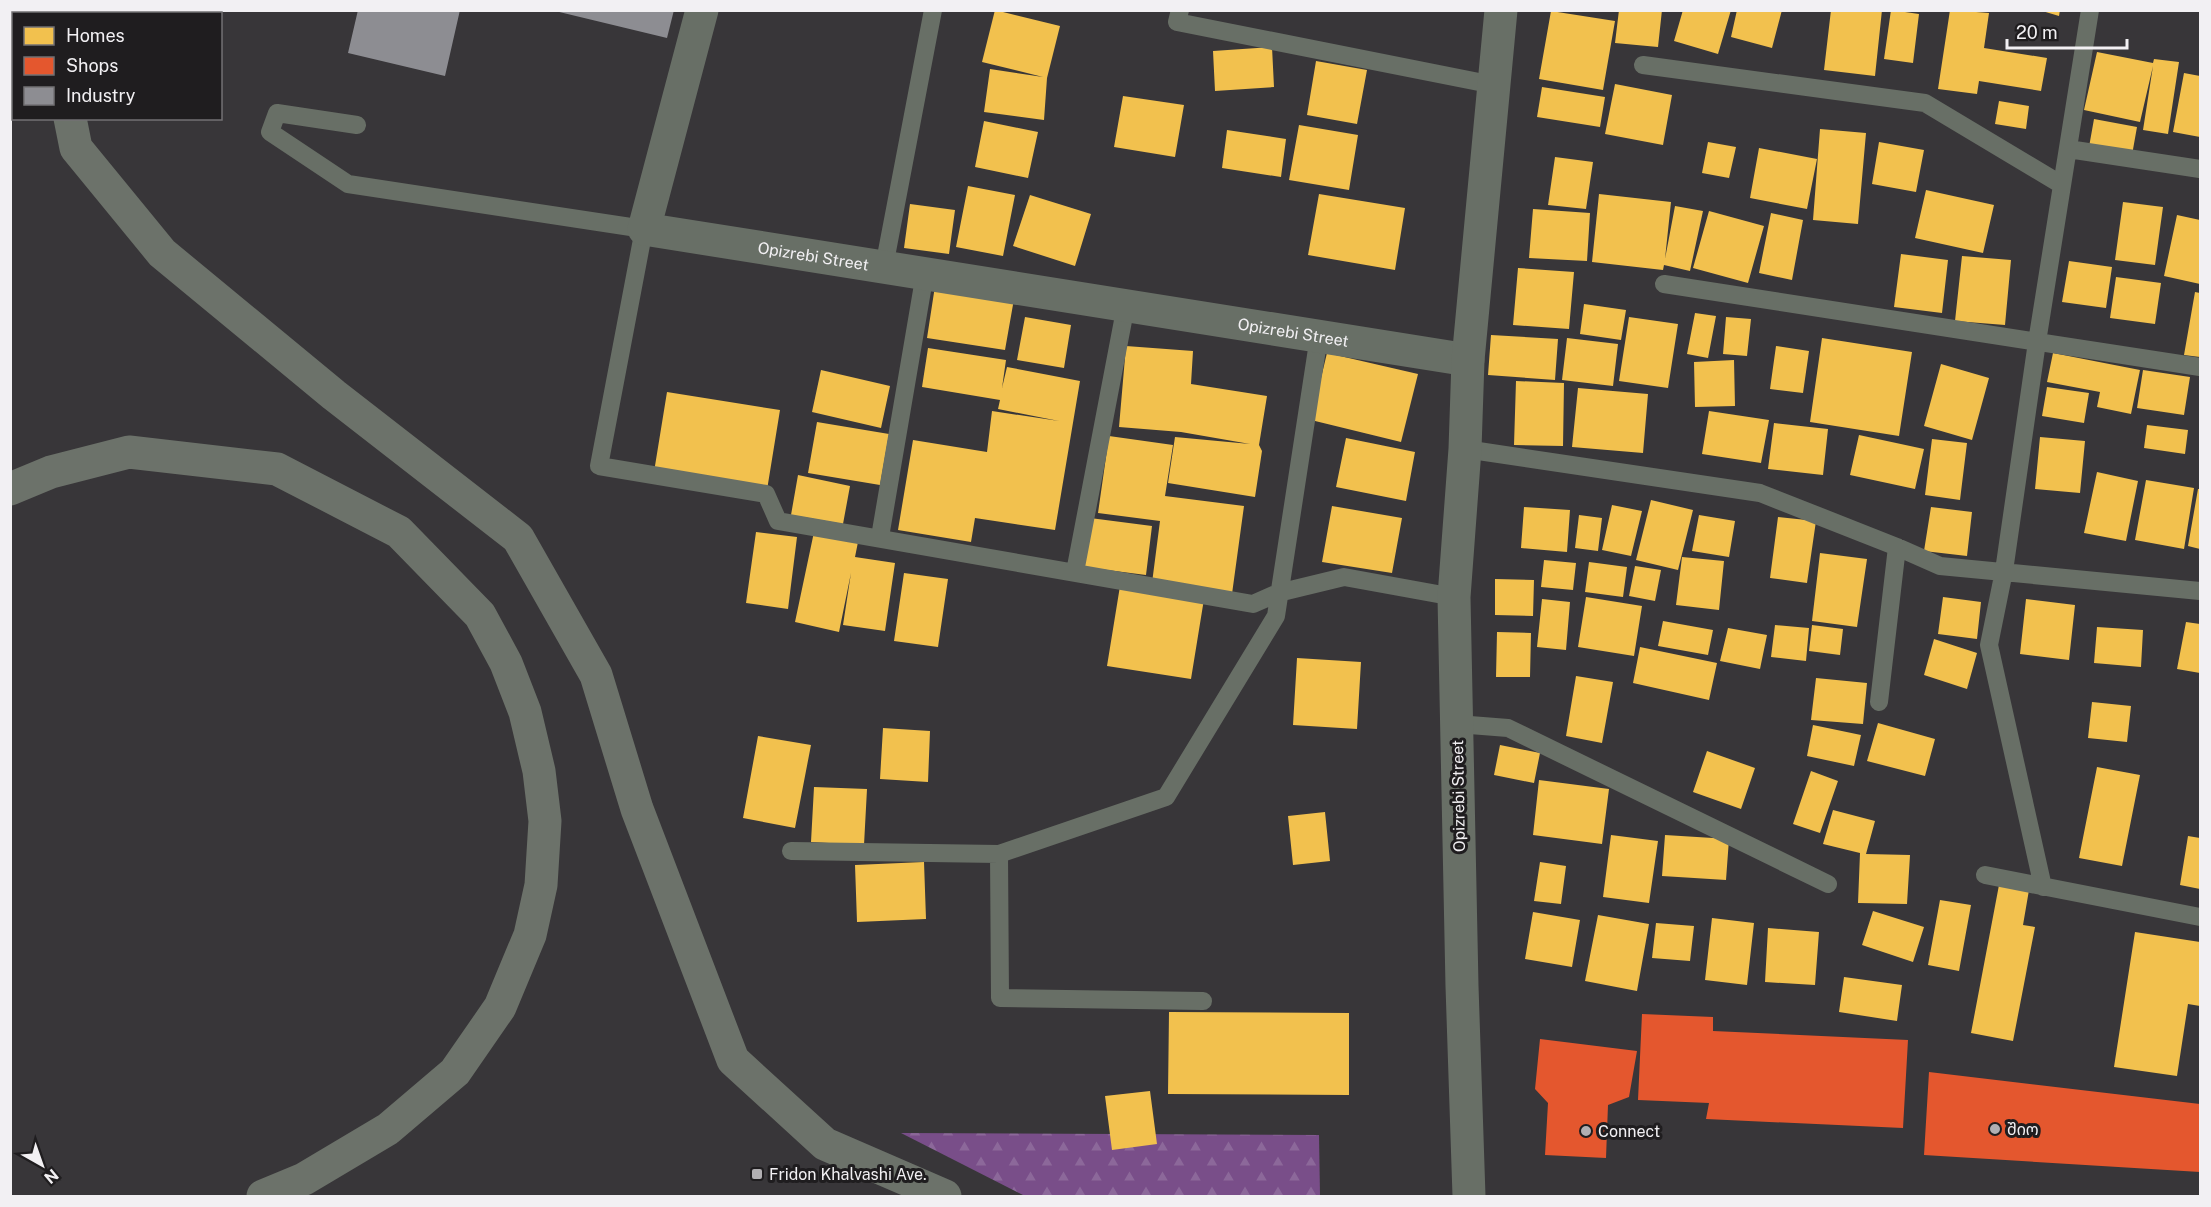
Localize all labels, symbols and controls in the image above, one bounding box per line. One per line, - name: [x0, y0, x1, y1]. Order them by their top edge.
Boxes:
- legend: [12, 12, 222, 120]
- scale bar: [2007, 12, 2127, 50]
- text: 20 m: [2016, 22, 2058, 43]
- text: Homes: [66, 25, 125, 46]
- text: Shops: [66, 55, 118, 76]
- text: Industry: [66, 85, 136, 106]
- street label: Opizrebi Street: [756, 238, 870, 275]
- street label: Opizrebi Street: [1236, 315, 1350, 351]
- street label: Opizrebi Street: [1448, 740, 1469, 852]
- place label: შიო: [2007, 1120, 2039, 1139]
- place label: Connect: [1598, 1122, 1660, 1141]
- marker: შიო: [1988, 1122, 2002, 1136]
- marker: Connect: [1579, 1124, 1593, 1138]
- north arrow: [12, 1135, 72, 1195]
- text: N: [40, 1165, 62, 1187]
- place label: Fridon Khalvashi Ave.: [769, 1165, 927, 1184]
- marker: Fridon Khalvashi Ave.: [750, 1167, 764, 1181]

